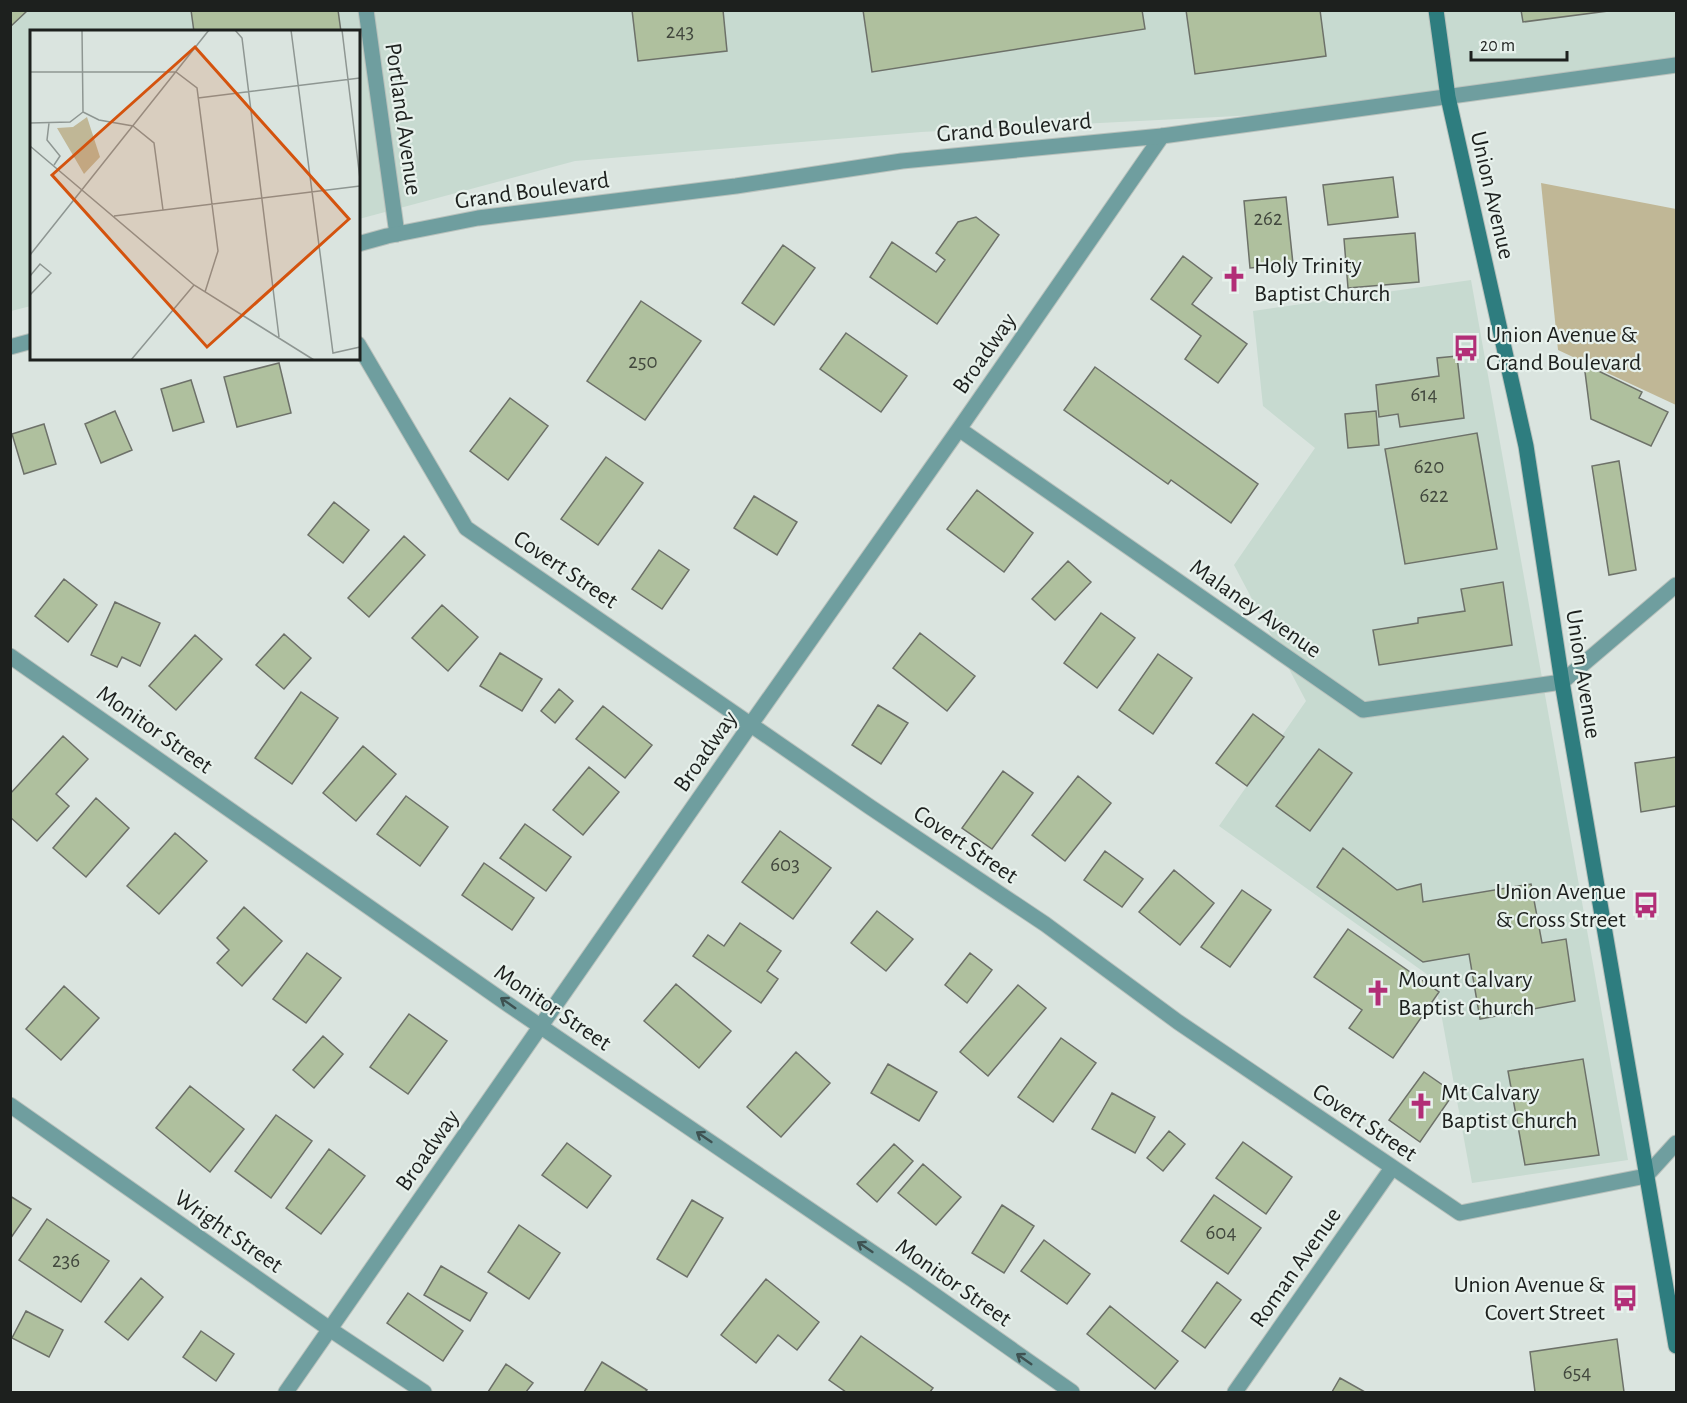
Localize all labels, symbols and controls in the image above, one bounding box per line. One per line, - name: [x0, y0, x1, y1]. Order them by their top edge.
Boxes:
- house number: 243: [666, 21, 694, 42]
- scale bar: [1471, 24, 1567, 62]
- inset map: [30, 30, 360, 360]
- text: 20 m: [1480, 37, 1515, 55]
- street label: Portland Avenue: [380, 41, 426, 197]
- street label: Grand Boulevard: [936, 109, 1093, 147]
- street label: Union Avenue: [1466, 129, 1518, 262]
- street label: Grand Boulevard: [453, 168, 611, 214]
- house number: 262: [1254, 208, 1282, 229]
- place label: Holy Trinity Baptist Church: [1254, 254, 1391, 306]
- church icon: Holy Trinity Baptist Church: [1219, 264, 1249, 294]
- street label: Broadway: [948, 309, 1021, 398]
- place label: Union Avenue & Grand Boulevard: [1486, 323, 1642, 375]
- bus stop icon: Union Avenue & Grand Boulevard: [1451, 333, 1481, 363]
- house number: 250: [628, 351, 658, 372]
- house number: 614: [1410, 384, 1438, 405]
- house number: 620: [1414, 456, 1444, 477]
- house number: 622: [1420, 485, 1448, 506]
- street label: Covert Street: [509, 526, 622, 614]
- street label: Malaney Avenue: [1185, 555, 1325, 663]
- street label: Union Avenue: [1561, 608, 1605, 741]
- street label: Monitor Street: [92, 681, 217, 779]
- street label: Broadway: [669, 707, 742, 796]
- street label: Covert Street: [909, 801, 1022, 889]
- house number: 603: [770, 854, 800, 875]
- place label: Union Avenue & Cross Street: [1495, 880, 1626, 932]
- bus stop icon: Union Avenue & Cross Street: [1631, 890, 1661, 920]
- street label: Monitor Street: [490, 960, 616, 1056]
- place label: Mount Calvary Baptist Church: [1398, 968, 1535, 1020]
- church icon: Mount Calvary Baptist Church: [1363, 978, 1393, 1008]
- one-way arrow: [500, 997, 516, 1009]
- street label: Covert Street: [1308, 1079, 1421, 1167]
- place label: Mt Calvary Baptist Church: [1441, 1081, 1578, 1133]
- church icon: Mt Calvary Baptist Church: [1406, 1091, 1436, 1121]
- street label: Broadway: [391, 1106, 464, 1195]
- one-way arrow: [696, 1131, 712, 1143]
- street label: Wright Street: [170, 1186, 287, 1278]
- street label: Roman Avenue: [1246, 1203, 1346, 1332]
- house number: 604: [1205, 1222, 1237, 1243]
- street label: Monitor Street: [891, 1234, 1016, 1332]
- one-way arrow: [857, 1241, 873, 1253]
- house number: 236: [52, 1250, 80, 1271]
- place label: Union Avenue & Covert Street: [1454, 1273, 1605, 1325]
- bus stop icon: Union Avenue & Covert Street: [1610, 1283, 1640, 1313]
- one-way arrow: [1017, 1353, 1033, 1365]
- house number: 654: [1563, 1362, 1591, 1383]

